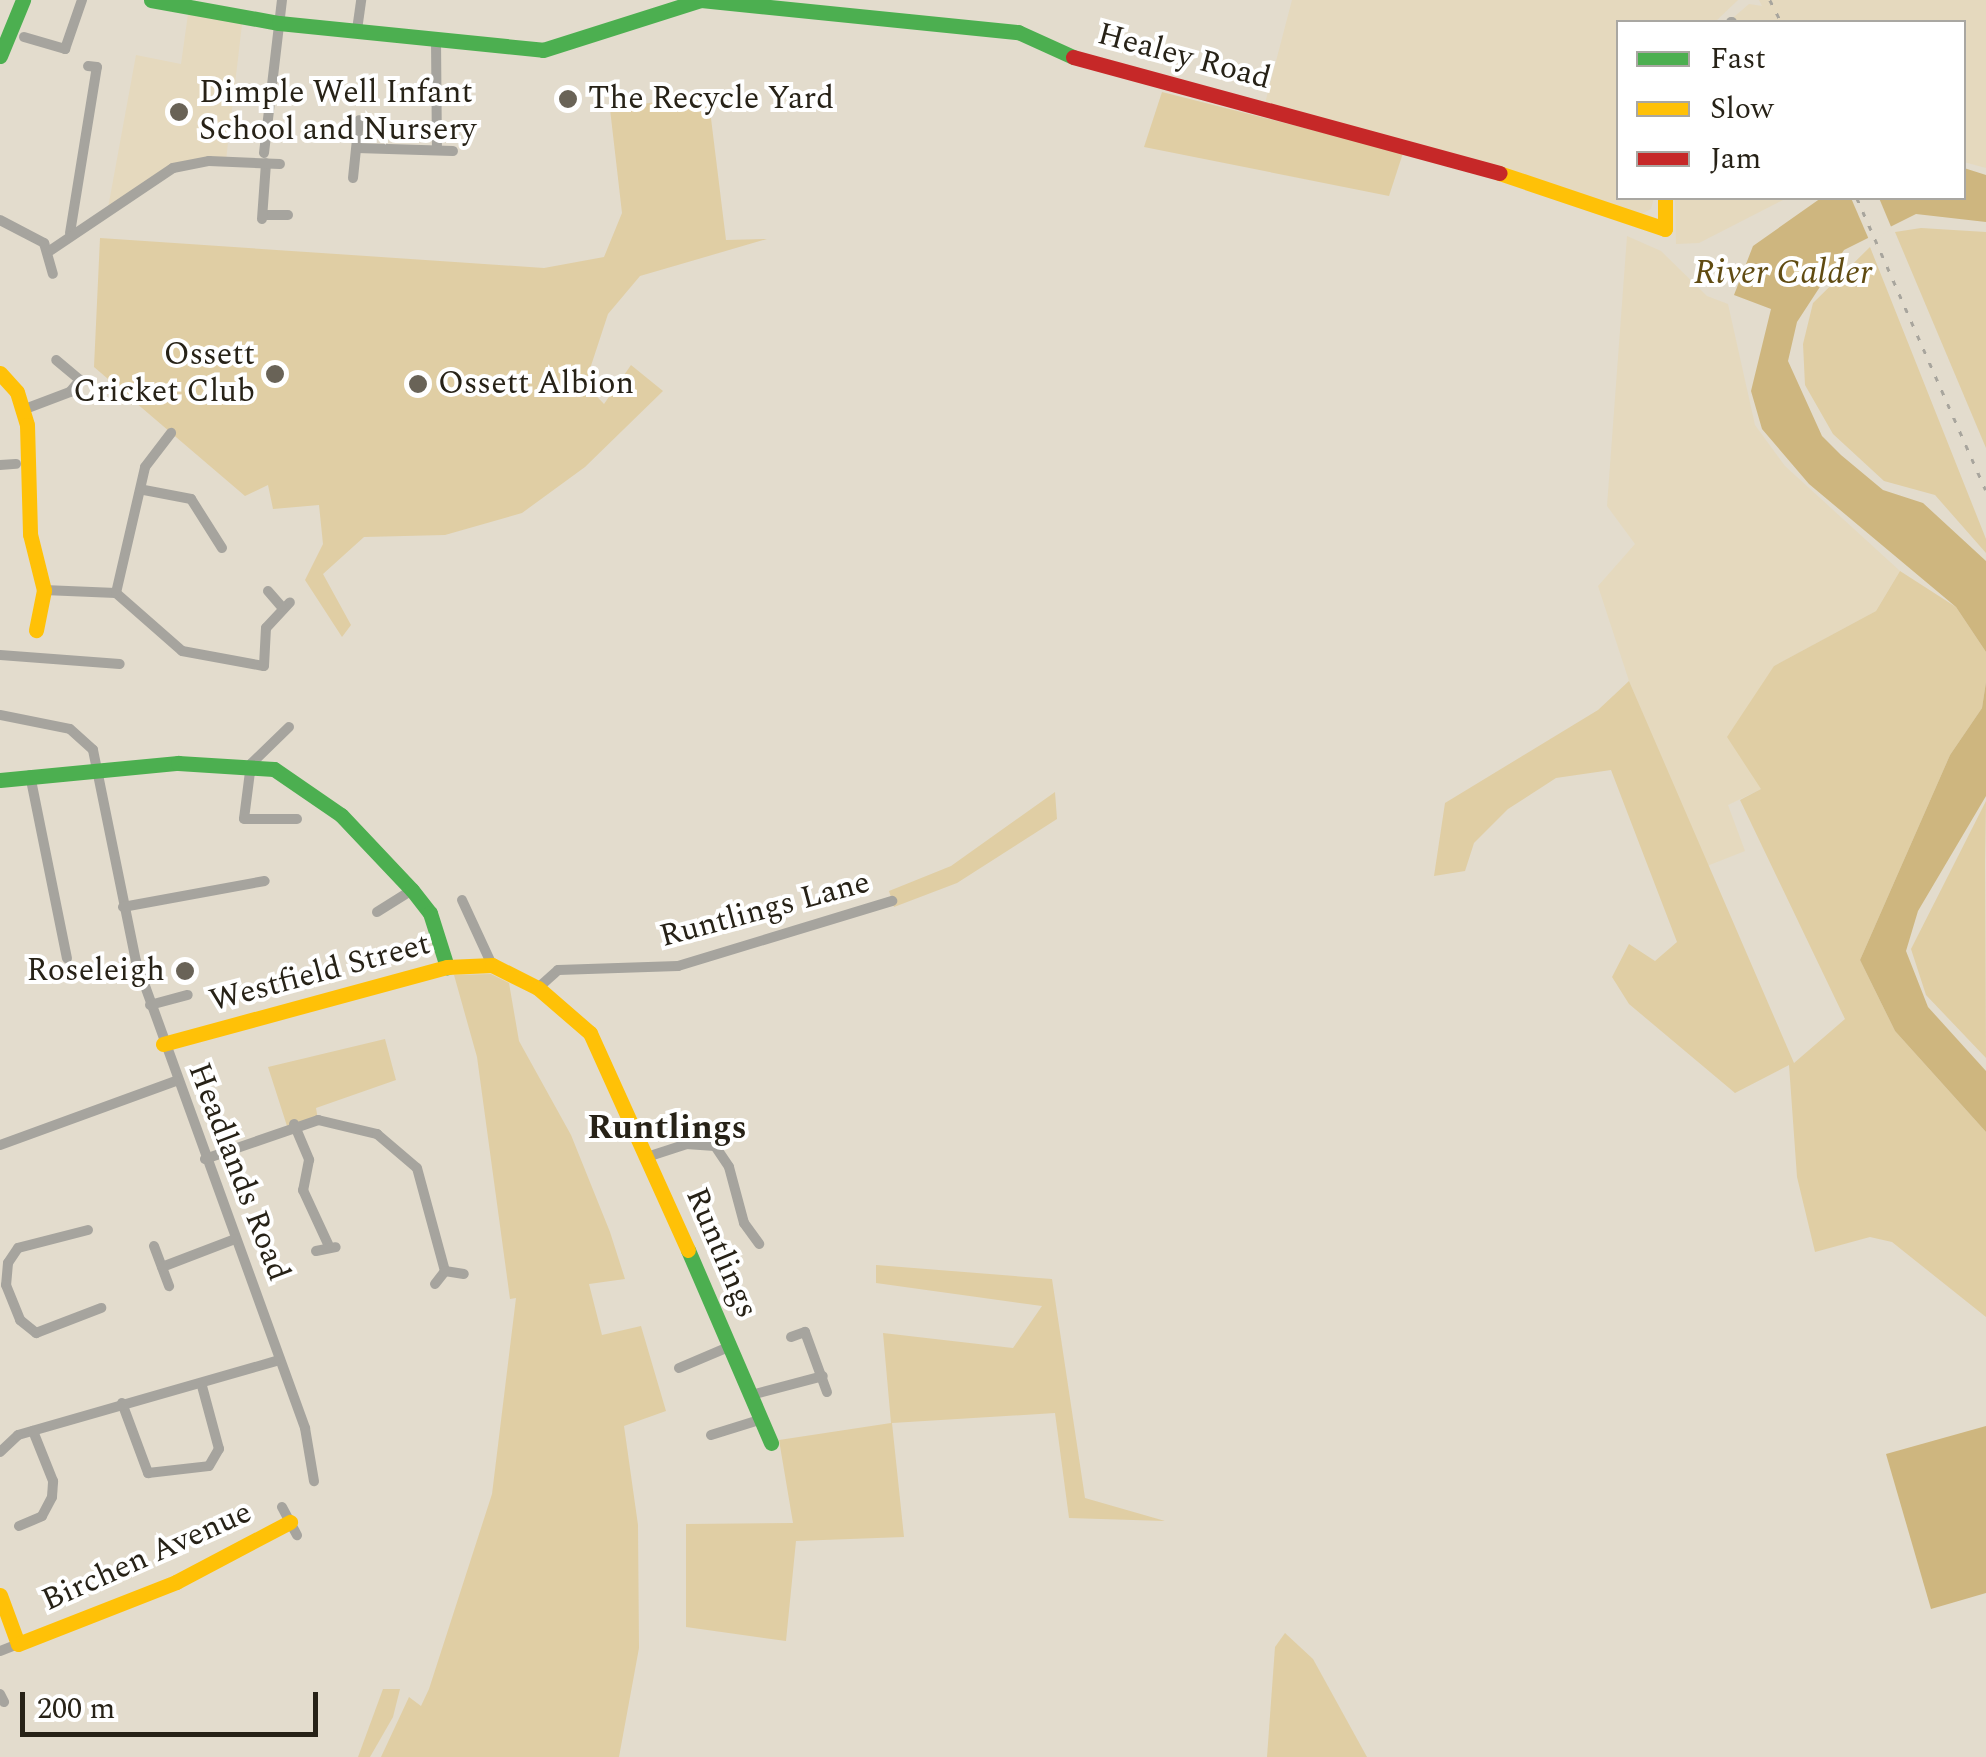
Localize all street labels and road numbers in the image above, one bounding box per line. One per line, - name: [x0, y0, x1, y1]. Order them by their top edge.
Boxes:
- street label: Healey Road: [1093, 15, 1275, 99]
- street label: Runtlings Lane: [656, 864, 874, 956]
- street label: Westfield Street: [206, 925, 434, 1021]
- street label: Headlands Road: [179, 1057, 297, 1287]
- street label: Runtlings: [676, 1182, 766, 1324]
- street label: Birchen Avenue: [36, 1494, 258, 1620]

